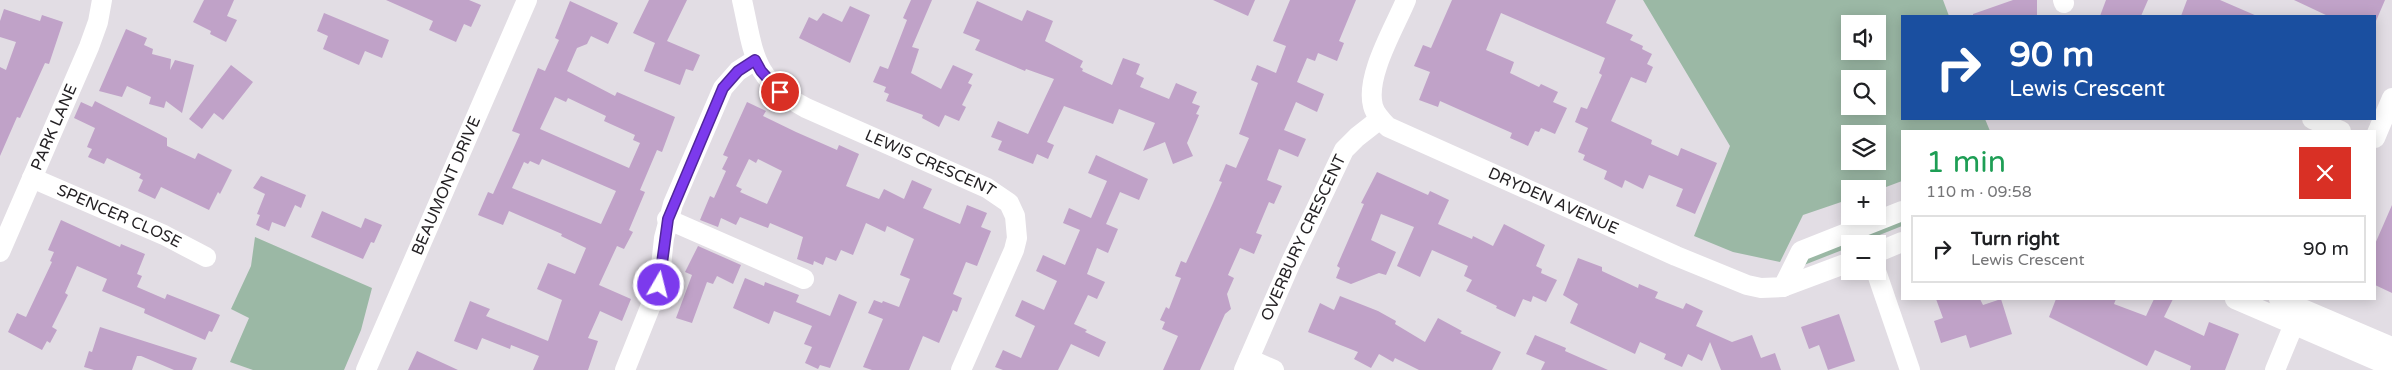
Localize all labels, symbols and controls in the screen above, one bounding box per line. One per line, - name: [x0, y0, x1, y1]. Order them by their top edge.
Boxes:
- map controls: [1841, 15, 1886, 280]
- button: sound: [1841, 15, 1886, 60]
- text: 90 m: [2009, 34, 2094, 76]
- icon: right: [1926, 35, 1991, 100]
- button: search: [1841, 70, 1886, 115]
- pin: [759, 71, 801, 113]
- text: Lewis Crescent: [2009, 76, 2165, 102]
- icon: arrive: [766, 78, 794, 106]
- street label: PARK LANE: [27, 81, 82, 174]
- street label: BEAUMONT DRIVE: [407, 113, 485, 258]
- street label: LEWIS CRESCENT: [862, 125, 1000, 201]
- button: layers: [1841, 125, 1886, 170]
- text: 1 min: [1926, 144, 2006, 181]
- button: close: [2299, 147, 2351, 199]
- street label: OVERBURY CRESCENT: [1257, 151, 1351, 324]
- street label: DRYDEN AVENUE: [1485, 163, 1622, 239]
- street label: SPENCER CLOSE: [54, 180, 185, 252]
- button: +: [1841, 180, 1886, 225]
- text: 110 m · 09:58: [1926, 182, 2032, 202]
- text: Turn right: [1971, 228, 2059, 250]
- button: −: [1841, 235, 1886, 280]
- icon: right: [1928, 235, 1956, 263]
- text: 90 m: [2303, 238, 2349, 260]
- text: Lewis Crescent: [1971, 250, 2085, 270]
- position arrow: [632, 258, 684, 310]

